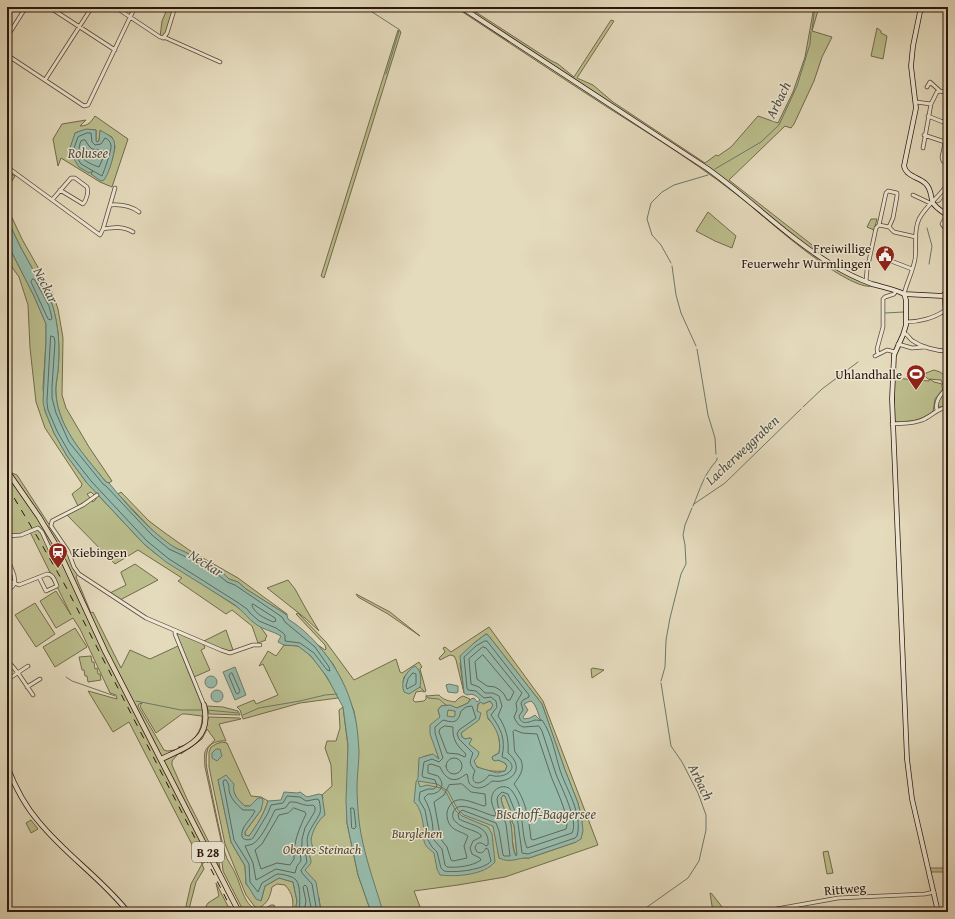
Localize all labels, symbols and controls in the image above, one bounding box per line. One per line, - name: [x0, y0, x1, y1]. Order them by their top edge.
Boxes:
- water label: Arbach: [760, 78, 795, 123]
- water label: Rolusee: [67, 143, 109, 163]
- place label: Freiwillige Feuerwehr Wurmlingen: [741, 239, 872, 273]
- public building icon: Freiwillige Feuerwehr Wurmlingen: [874, 244, 896, 272]
- water label: Neckar: [29, 264, 64, 307]
- sports icon: Uhlandhalle: [905, 363, 927, 391]
- place label: Uhlandhalle: [835, 365, 902, 384]
- water label: Lacherweggraben: [700, 411, 783, 490]
- station icon: Kiebingen: [47, 541, 69, 569]
- place label: Kiebingen: [72, 543, 128, 562]
- water label: Neckar: [185, 544, 228, 582]
- water label: Arbach: [683, 759, 718, 804]
- water label: Bischoff-Baggersee: [495, 804, 596, 824]
- park label: Burglehen: [391, 824, 443, 843]
- park label: Oberes Steinach: [283, 840, 362, 859]
- road number: B 28: [192, 842, 224, 862]
- street label: Rittweg: [823, 878, 867, 900]

